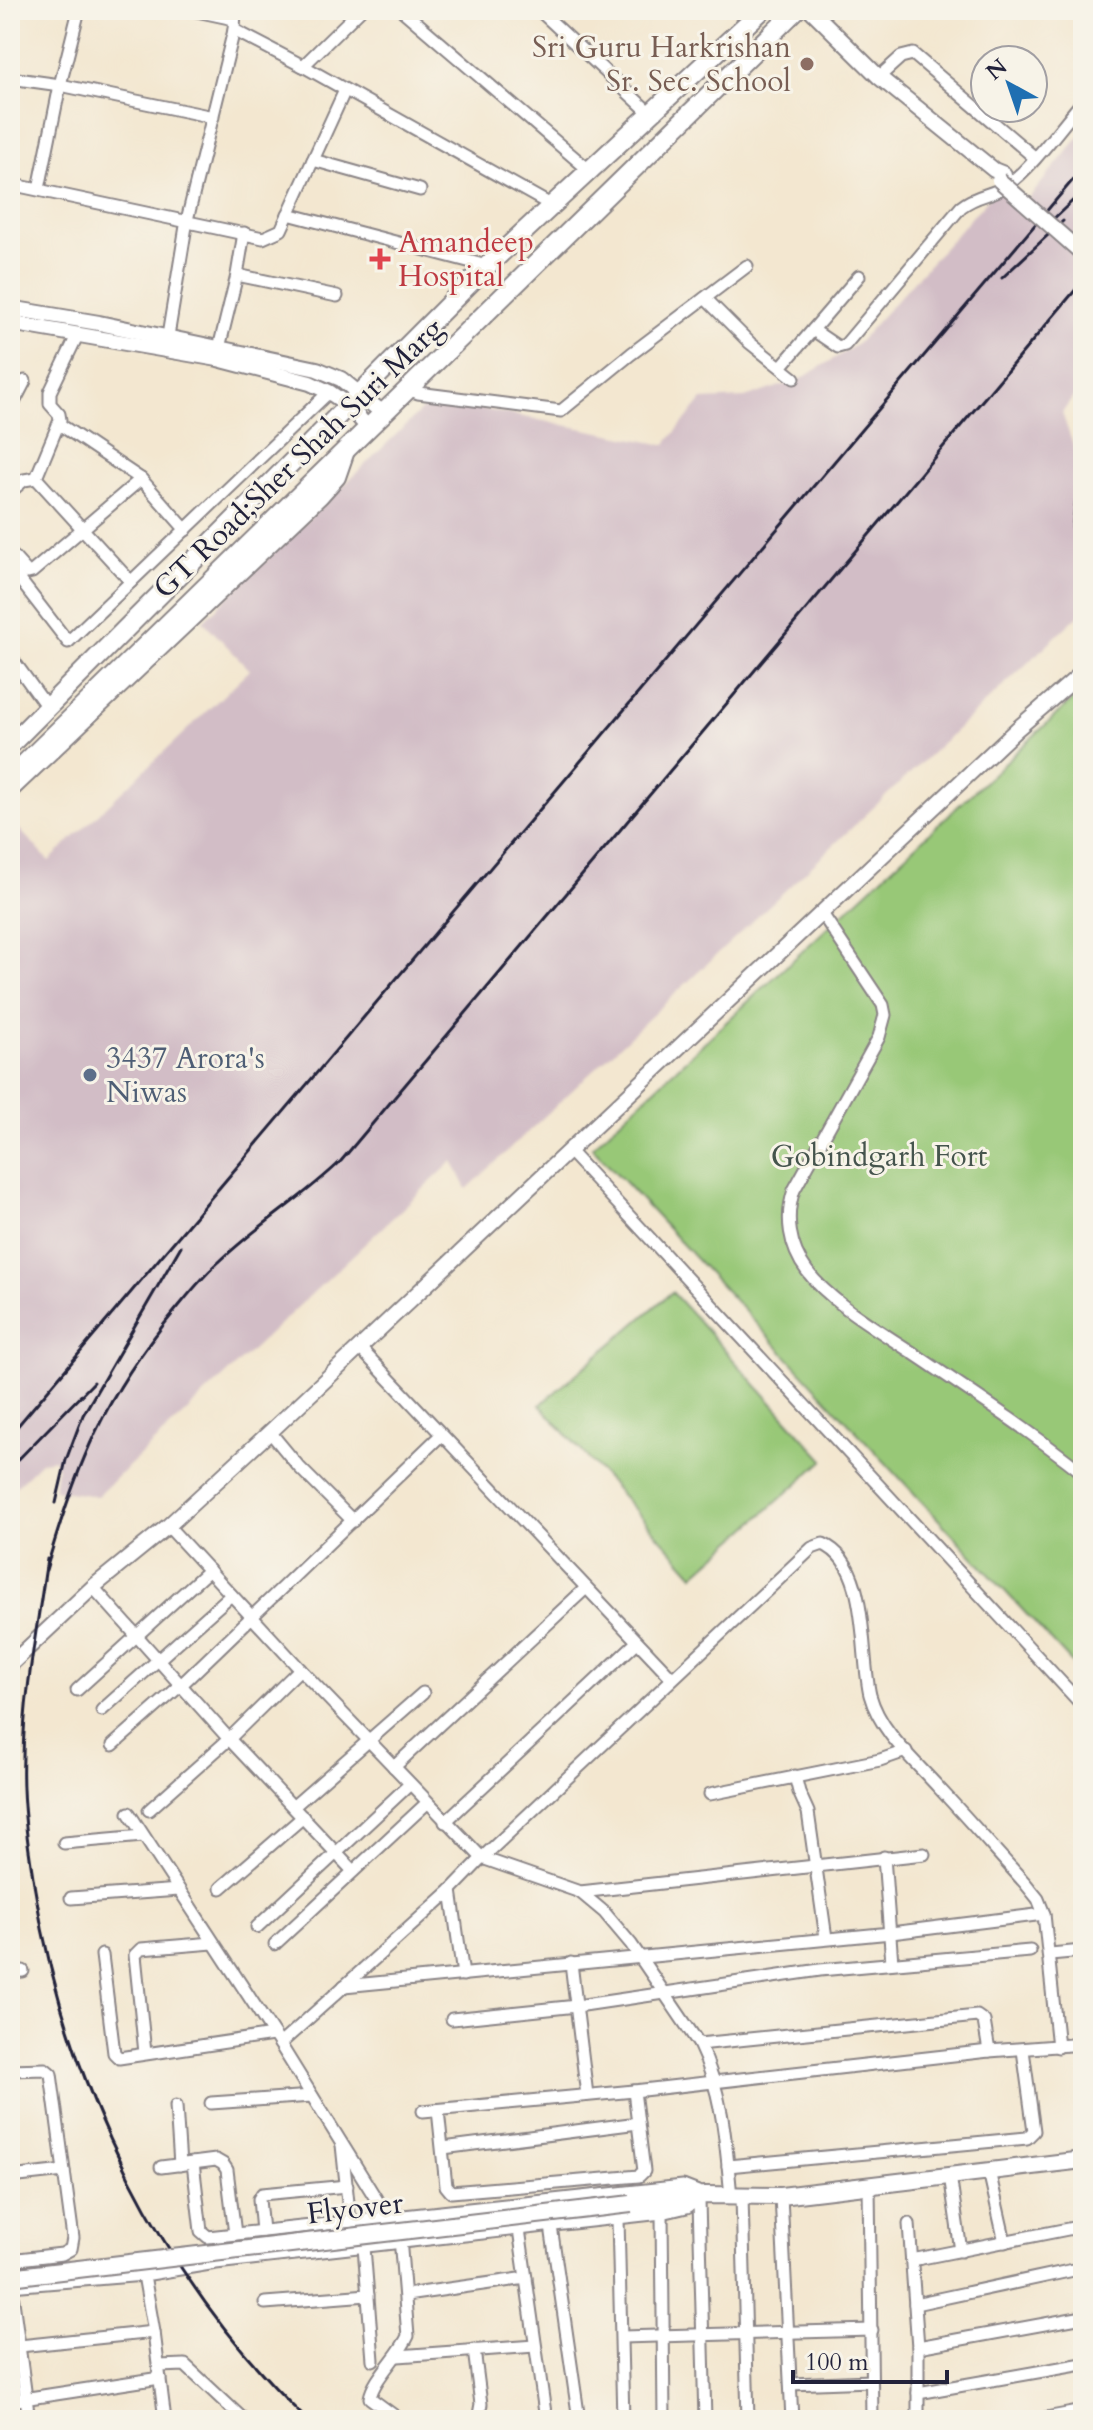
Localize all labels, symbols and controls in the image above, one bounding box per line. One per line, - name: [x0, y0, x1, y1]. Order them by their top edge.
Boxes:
- place label: Sri Guru Harkrishan Sr. Sec. School: [532, 27, 791, 102]
- north arrow: [969, 44, 1049, 124]
- text: N: [980, 52, 1014, 87]
- marker: Sri Guru Harkrishan Sr. Sec. School: [798, 55, 816, 73]
- place label: Amandeep Hospital: [398, 222, 534, 297]
- marker: Amandeep Hospital: [369, 248, 391, 270]
- street label: GT Road;Sher Shah Suri Marg: [144, 309, 452, 608]
- place label: 3437 Arora's Niwas: [106, 1038, 265, 1113]
- marker: 3437 Arora's Niwas: [81, 1066, 99, 1084]
- park label: Gobindgarh Fort: [771, 1136, 988, 1177]
- street label: Flyover: [305, 2182, 406, 2235]
- scale bar: [793, 2334, 947, 2384]
- text: 100 m: [805, 2346, 869, 2379]

